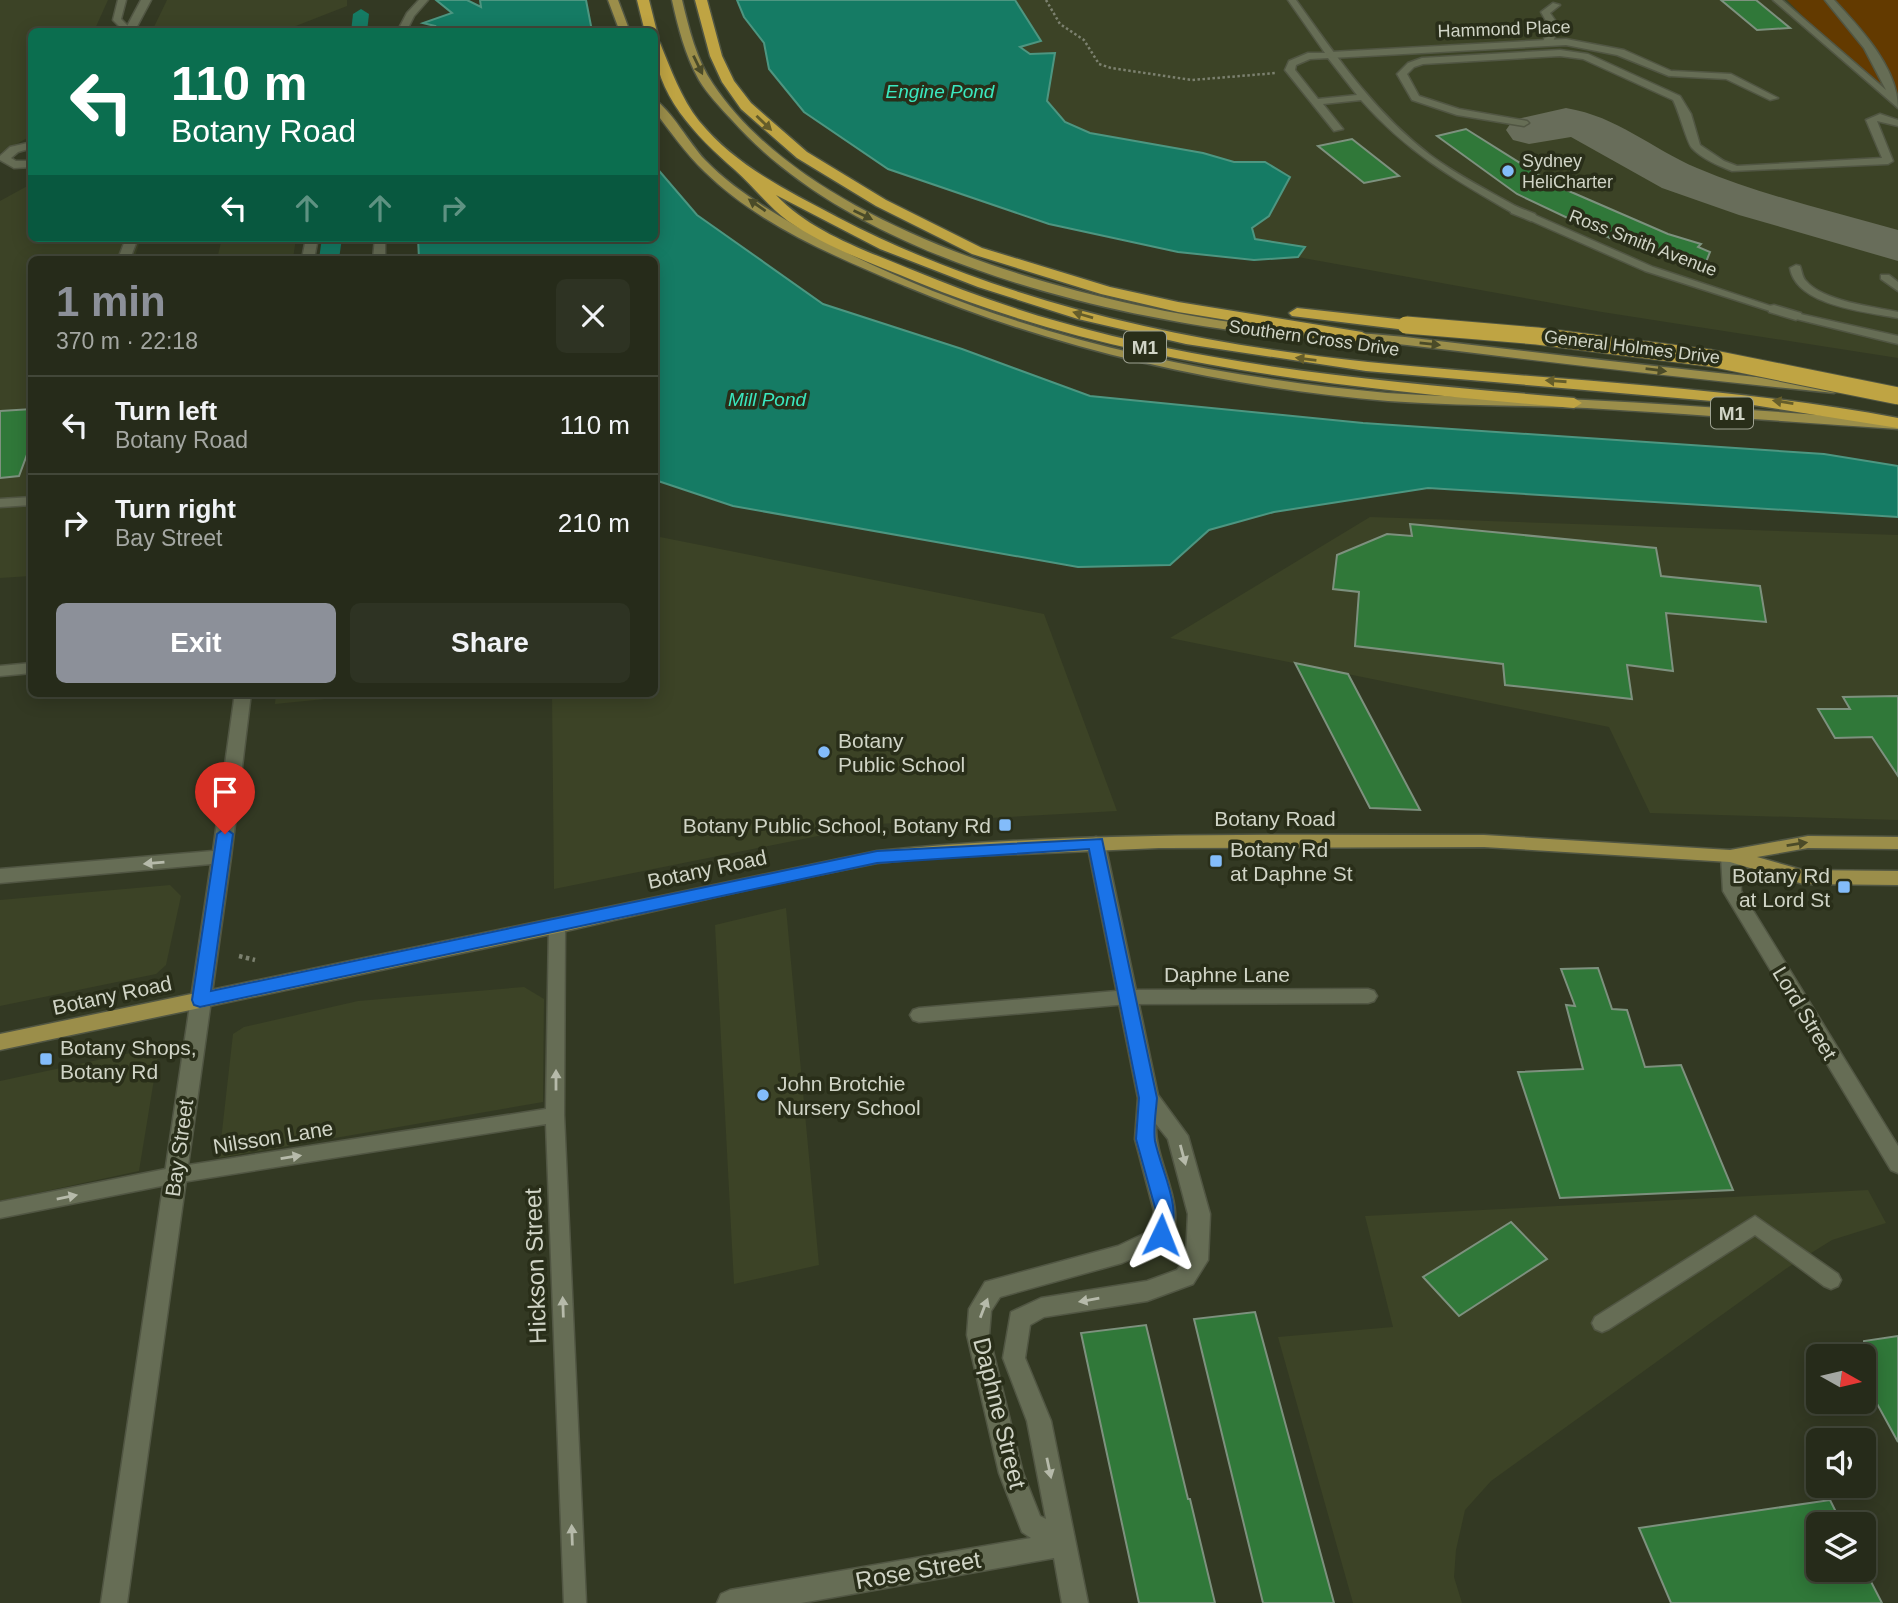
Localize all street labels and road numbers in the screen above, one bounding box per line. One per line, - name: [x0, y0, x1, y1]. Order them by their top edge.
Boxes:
- street label: Hammond Place: [1437, 17, 1571, 41]
- street label: Ross Smith Avenue: [1566, 206, 1720, 280]
- street label: Southern Cross Drive: [1227, 316, 1401, 360]
- street label: General Holmes Drive: [1543, 326, 1721, 368]
- road number: M1: [1124, 332, 1166, 362]
- road number: M1: [1711, 398, 1753, 428]
- street label: Botany Road: [1214, 807, 1336, 830]
- street label: Botany Road: [645, 845, 769, 893]
- street label: Daphne Lane: [1164, 963, 1290, 986]
- street label: Lord Street: [1768, 963, 1842, 1064]
- street label: Botany Road: [50, 971, 174, 1019]
- street label: Bay Street: [161, 1098, 197, 1198]
- street label: Nilsson Lane: [211, 1116, 335, 1158]
- street label: Hickson Street: [519, 1187, 551, 1344]
- street label: Daphne Street: [968, 1335, 1032, 1492]
- street label: Rose Street: [853, 1546, 983, 1594]

